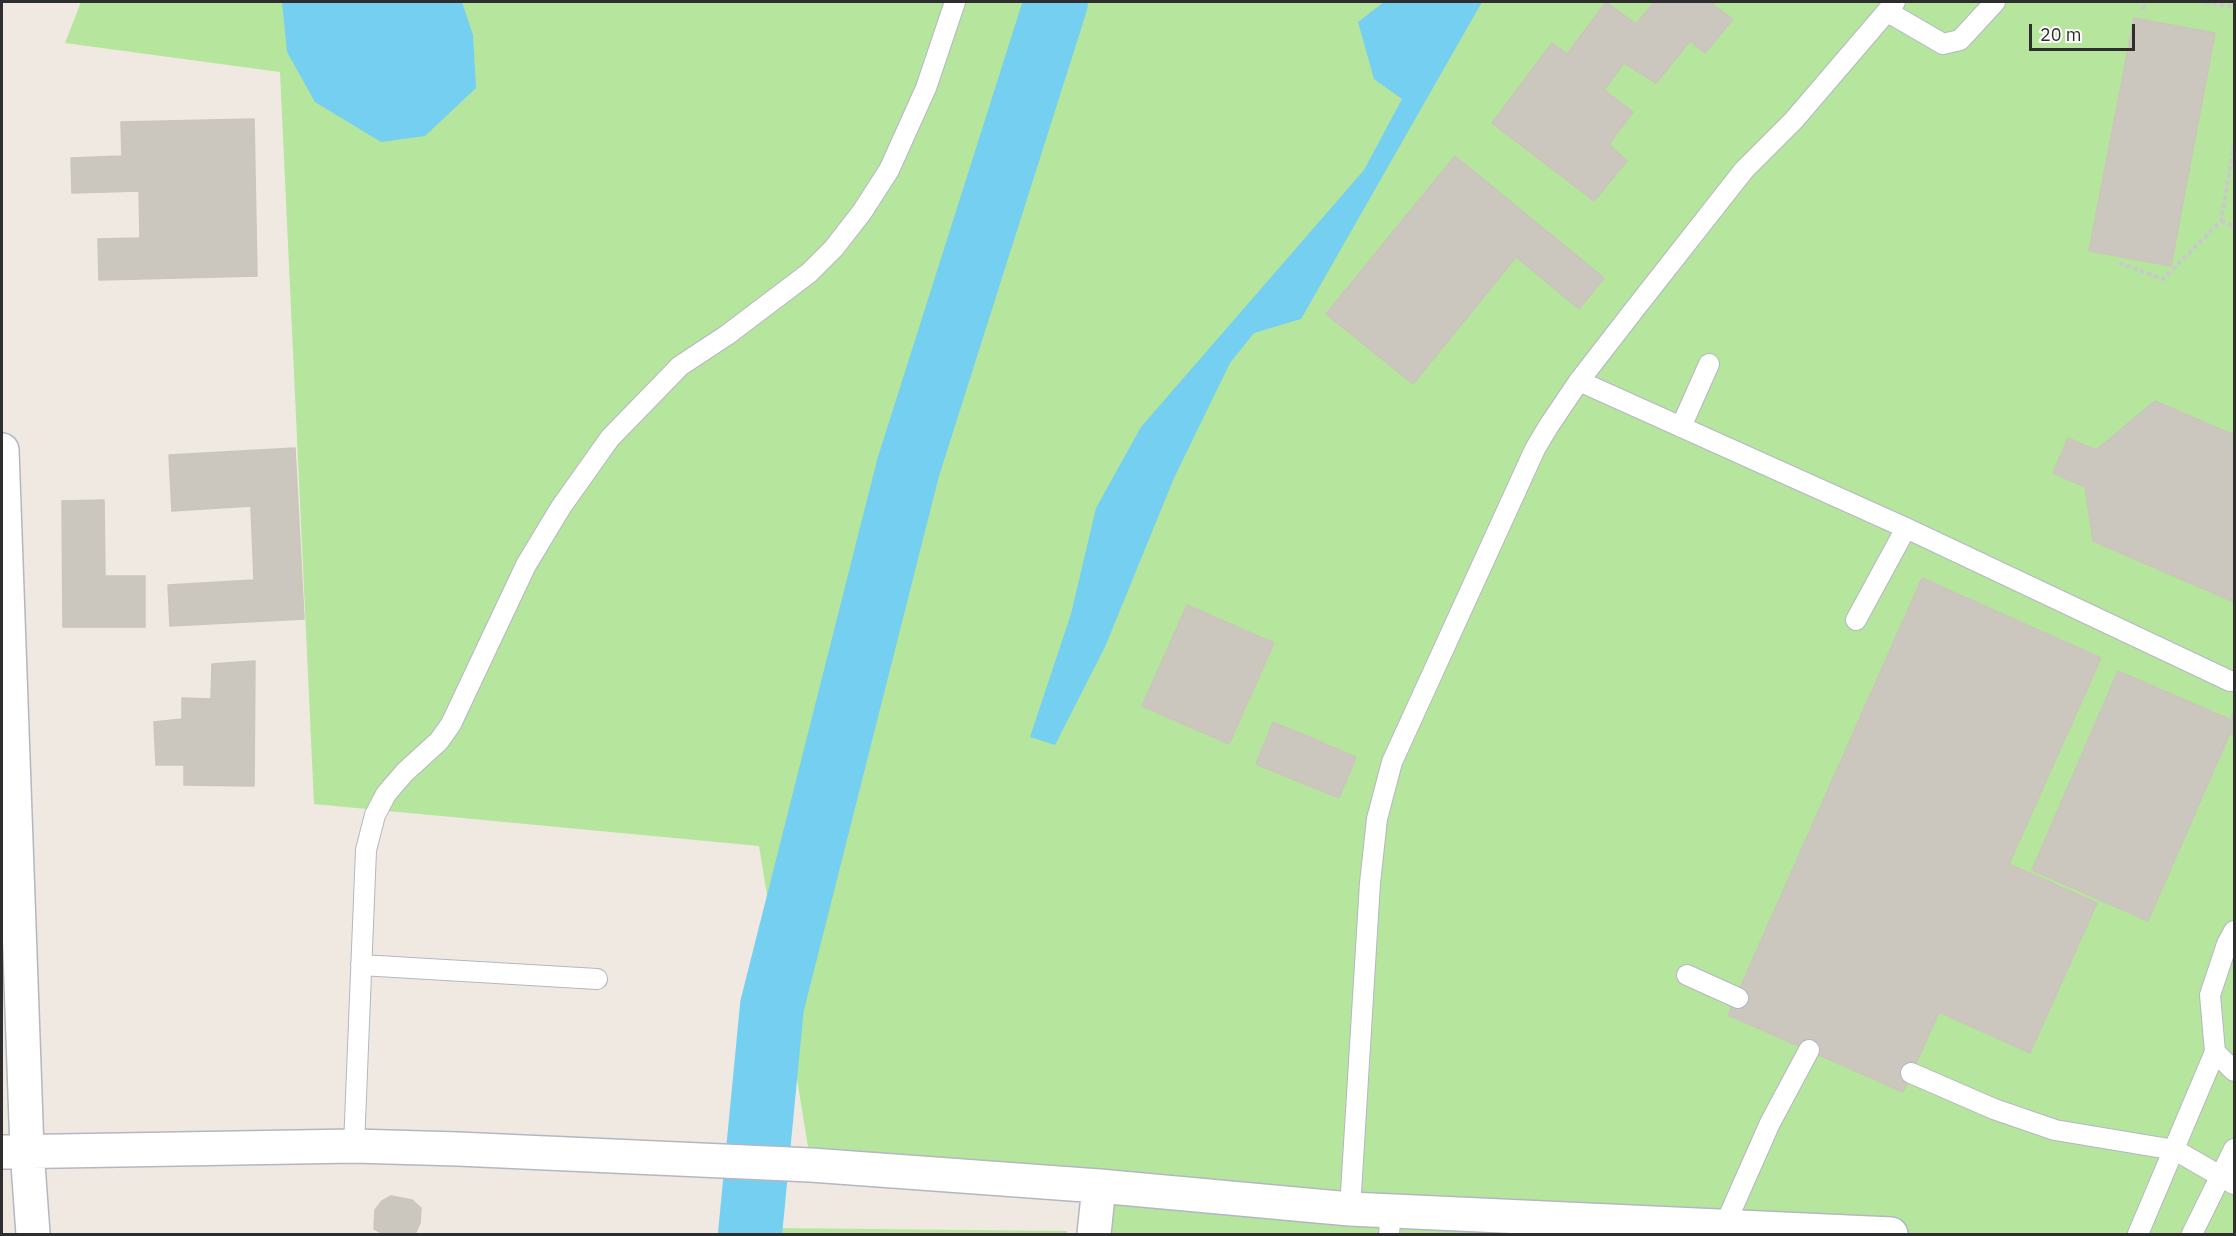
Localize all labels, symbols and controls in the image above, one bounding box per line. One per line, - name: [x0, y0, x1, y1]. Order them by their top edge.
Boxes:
- scale bar: [2032, 12, 2138, 50]
- text: 20 m: [2040, 23, 2082, 46]

